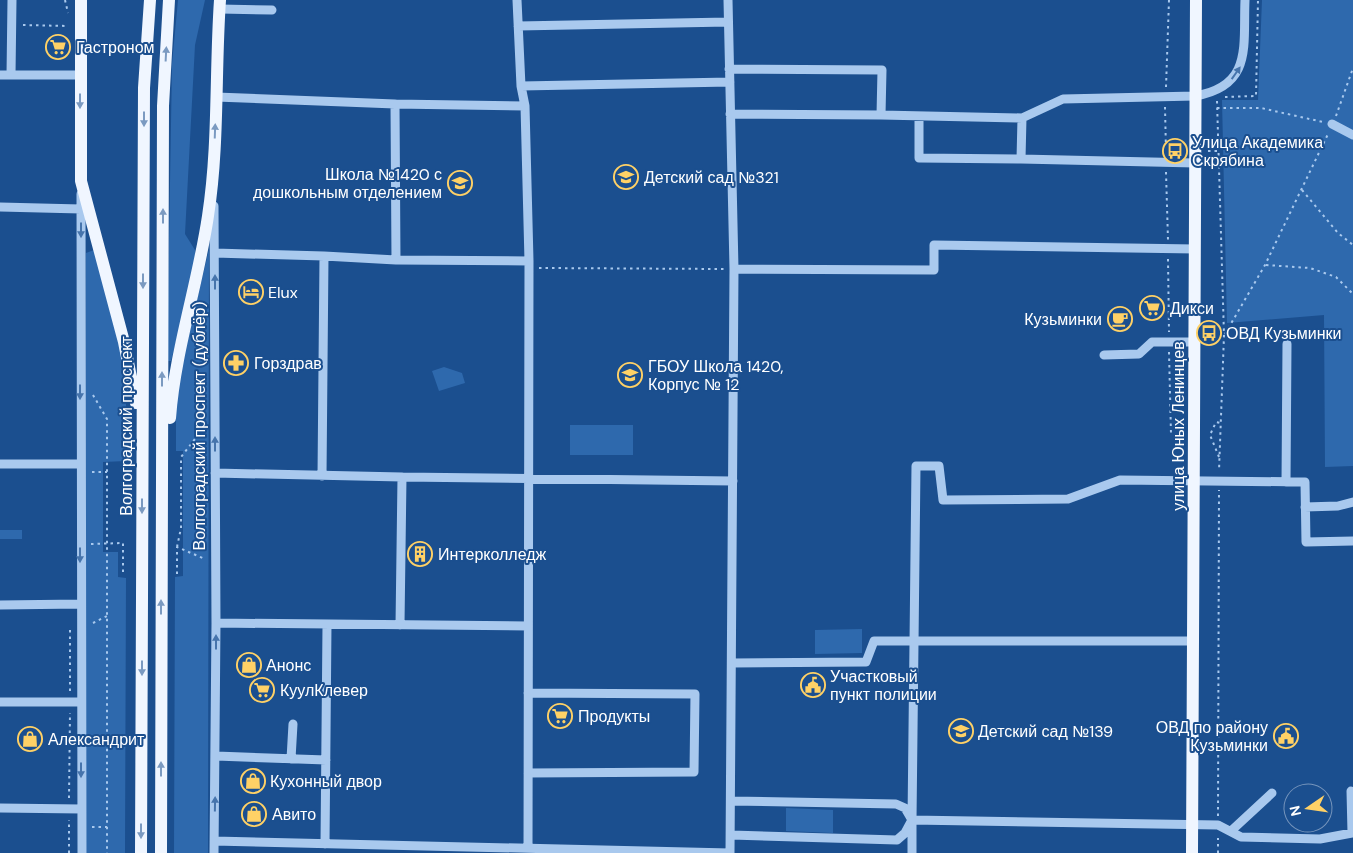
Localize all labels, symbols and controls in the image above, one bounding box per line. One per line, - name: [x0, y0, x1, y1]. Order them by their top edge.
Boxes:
- supermarket icon: Гастроном: [45, 34, 71, 60]
- place label: Гастроном: [76, 37, 155, 58]
- one-way arrow: [162, 46, 170, 62]
- one-way arrow: [1231, 66, 1241, 79]
- one-way arrow: [76, 93, 84, 109]
- one-way arrow: [140, 111, 148, 127]
- one-way arrow: [211, 122, 219, 138]
- place label: Улица Академика Скрябина: [1192, 132, 1323, 171]
- bus stop icon: Улица Академика Скрябина: [1162, 138, 1188, 164]
- place label: Школа №1420 с дошкольным отделением: [253, 164, 442, 203]
- school or university icon: Детский сад №321: [613, 164, 639, 190]
- place label: Детский сад №321: [644, 167, 779, 188]
- school or university icon: Школа №1420 с дошкольным отделением: [447, 170, 473, 196]
- one-way arrow: [159, 208, 167, 224]
- one-way arrow: [77, 222, 85, 238]
- one-way arrow: [139, 273, 147, 289]
- one-way arrow: [211, 274, 219, 290]
- hotel icon: Elux: [238, 279, 264, 305]
- place label: Elux: [268, 282, 298, 303]
- supermarket icon: Дикси: [1139, 295, 1165, 321]
- place label: Дикси: [1170, 298, 1214, 319]
- street label: Волгоградский проспект (дублёр): [189, 302, 210, 550]
- cafe icon: Кузьминки: [1107, 306, 1133, 332]
- place label: Кузьминки: [1024, 309, 1102, 330]
- bus stop icon: ОВД Кузьминки: [1196, 320, 1222, 346]
- place label: ОВД Кузьминки: [1226, 323, 1342, 344]
- street label: Волгоградский проспект: [116, 336, 137, 516]
- street label: улица Юных Ленинцев: [1168, 341, 1189, 511]
- pharmacy icon: Горздрав: [223, 350, 249, 376]
- place label: Горздрав: [254, 353, 322, 374]
- place label: ГБОУ Школа 1420, Корпус № 12: [648, 356, 784, 395]
- school or university icon: ГБОУ Школа 1420, Корпус № 12: [617, 362, 643, 388]
- one-way arrow: [158, 371, 166, 387]
- one-way arrow: [76, 385, 84, 401]
- one-way arrow: [211, 436, 219, 452]
- one-way arrow: [138, 498, 146, 514]
- building icon: Интерколледж: [407, 541, 433, 567]
- place label: Интерколледж: [438, 544, 547, 565]
- one-way arrow: [76, 547, 84, 563]
- one-way arrow: [157, 599, 165, 615]
- one-way arrow: [212, 634, 220, 650]
- shop icon: Анонс: [236, 652, 262, 678]
- place label: Анонс: [266, 655, 311, 676]
- one-way arrow: [138, 661, 146, 677]
- place label: Участковый пункт полиции: [830, 666, 937, 705]
- public building icon: Участковый пункт полиции: [800, 672, 826, 698]
- supermarket icon: КуулКлевер: [249, 677, 275, 703]
- place label: КуулКлевер: [280, 680, 368, 701]
- supermarket icon: Продукты: [547, 703, 573, 729]
- place label: Продукты: [578, 706, 650, 727]
- place label: ОВД по району Кузьминки: [1156, 717, 1268, 756]
- school or university icon: Детский сад №139: [948, 718, 974, 744]
- place label: Детский сад №139: [978, 721, 1113, 742]
- public building icon: ОВД по району Кузьминки: [1273, 723, 1299, 749]
- shop icon: Александрит: [17, 726, 43, 752]
- place label: Александрит: [48, 729, 145, 750]
- one-way arrow: [157, 761, 165, 777]
- one-way arrow: [77, 762, 85, 778]
- shop icon: Кухонный двор: [240, 768, 266, 794]
- place label: Кухонный двор: [270, 771, 382, 792]
- north arrow: [1283, 783, 1333, 833]
- one-way arrow: [211, 796, 219, 812]
- shop icon: Авито: [241, 801, 267, 827]
- place label: Авито: [272, 804, 316, 825]
- text: N: [1285, 804, 1305, 818]
- one-way arrow: [137, 823, 145, 839]

